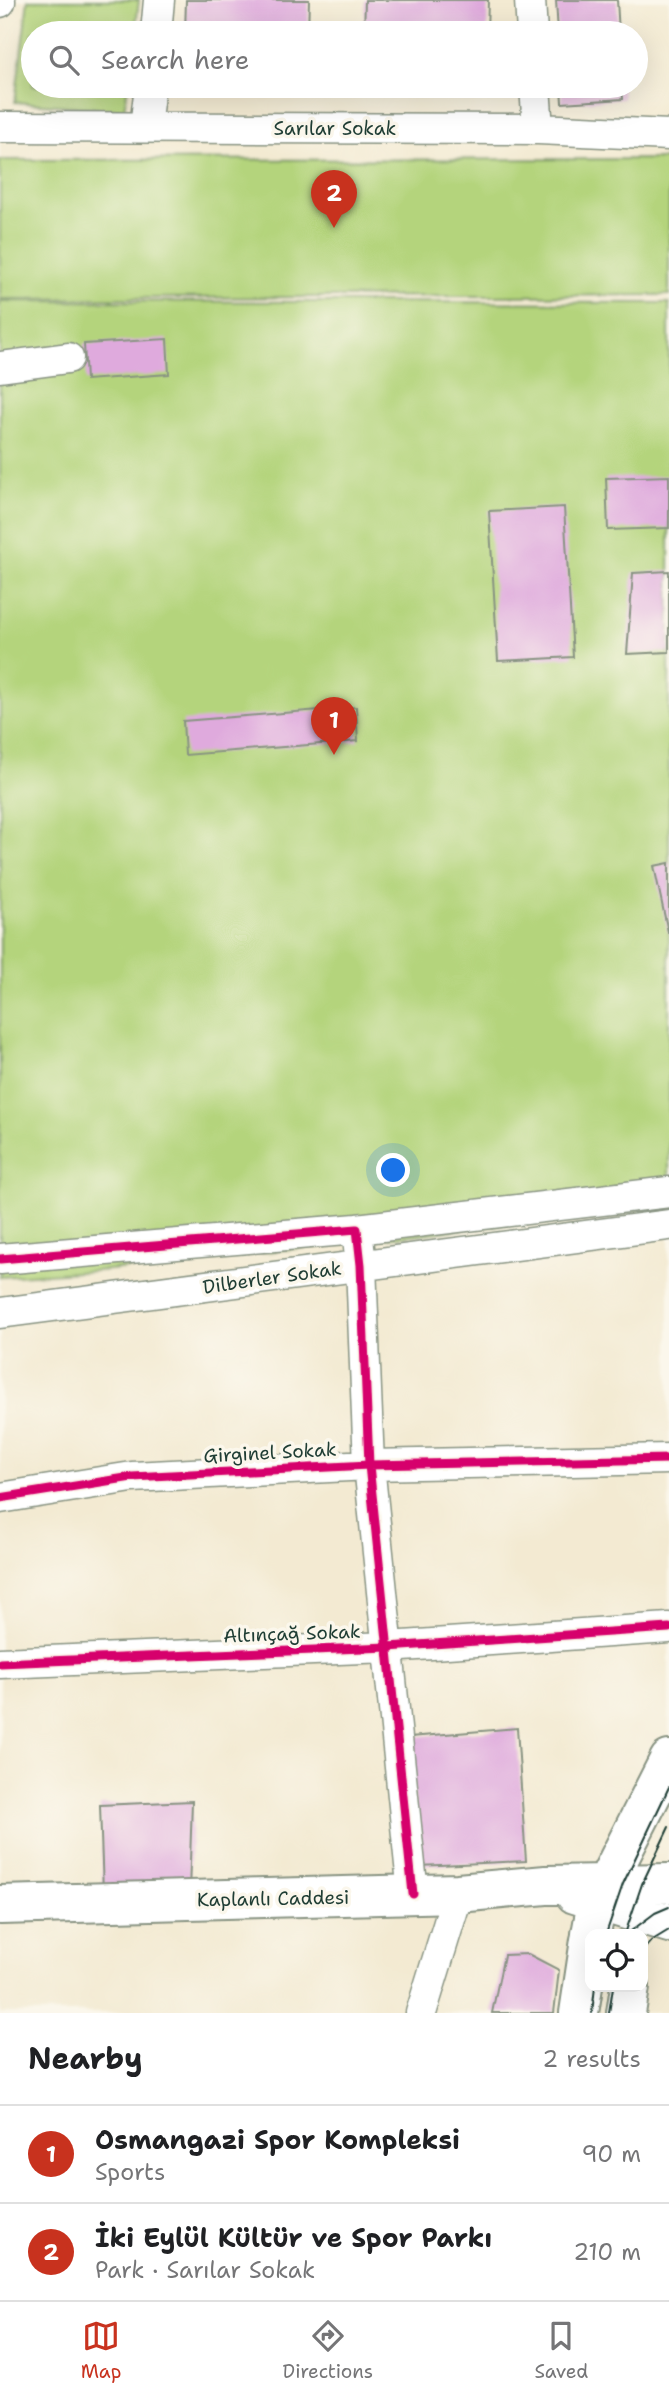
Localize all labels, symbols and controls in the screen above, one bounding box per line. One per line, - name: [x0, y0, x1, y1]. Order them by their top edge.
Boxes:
- search box: [21, 21, 648, 98]
- icon: search: [45, 41, 83, 79]
- text: Search here: [101, 42, 250, 77]
- street label: Sarılar Sokak: [274, 116, 396, 141]
- pin: 2: [311, 170, 357, 228]
- pin: 1: [311, 697, 357, 755]
- your location: [376, 1153, 410, 1187]
- street label: Dilberler Sokak: [201, 1255, 343, 1300]
- street label: Girginel Sokak: [203, 1437, 337, 1468]
- street label: Altınçağ Sokak: [223, 1619, 361, 1648]
- street label: Kaplanlı Caddesi: [197, 1885, 349, 1912]
- map controls: [585, 1929, 648, 1992]
- button: locate: [585, 1929, 648, 1992]
- text: Nearby: [28, 2038, 143, 2079]
- text: 2 results: [542, 2044, 641, 2074]
- text: Osmangazi Spor Kompleksi: [95, 2122, 460, 2157]
- text: 1: [46, 2139, 56, 2169]
- text: 90 m: [581, 2139, 641, 2169]
- text: Sports: [95, 2157, 166, 2187]
- text: İki Eylül Kültür ve Spor Parkı: [95, 2220, 492, 2255]
- text: 2: [43, 2237, 59, 2267]
- text: 210 m: [573, 2237, 641, 2267]
- text: Park · Sarılar Sokak: [95, 2255, 315, 2285]
- tab: Map: [81, 2317, 121, 2384]
- tab: Directions: [283, 2317, 373, 2384]
- tab: Saved: [534, 2317, 588, 2384]

